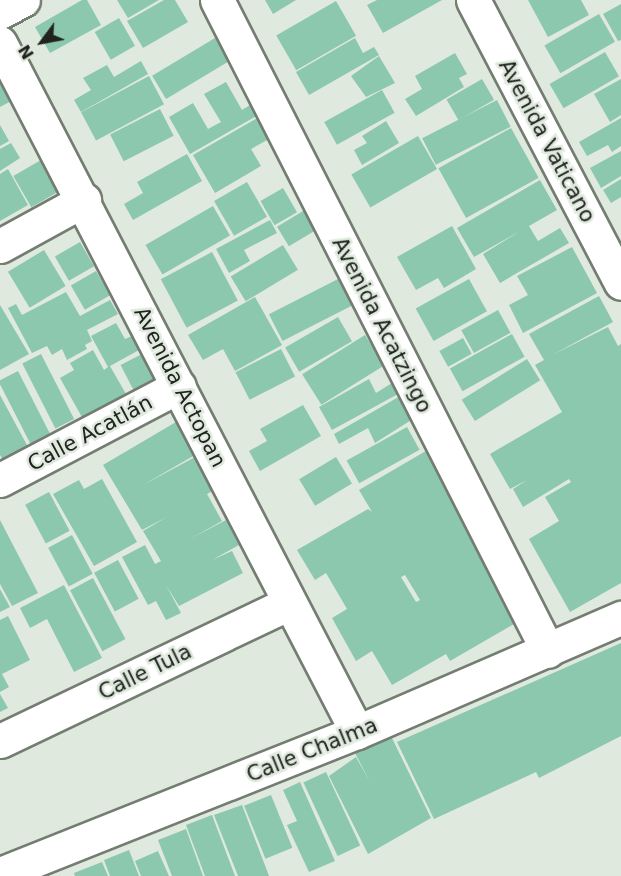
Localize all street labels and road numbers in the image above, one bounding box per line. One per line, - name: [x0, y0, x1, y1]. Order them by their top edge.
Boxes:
- street label: Avenida Vaticano: [493, 55, 601, 227]
- street label: Avenida Acatzingo: [327, 233, 437, 417]
- street label: Avenida Actopan: [129, 303, 231, 471]
- street label: Calle Acatlán: [23, 390, 157, 476]
- street label: Calle Tula: [94, 639, 196, 705]
- street label: Calle Chalma: [243, 712, 381, 788]

